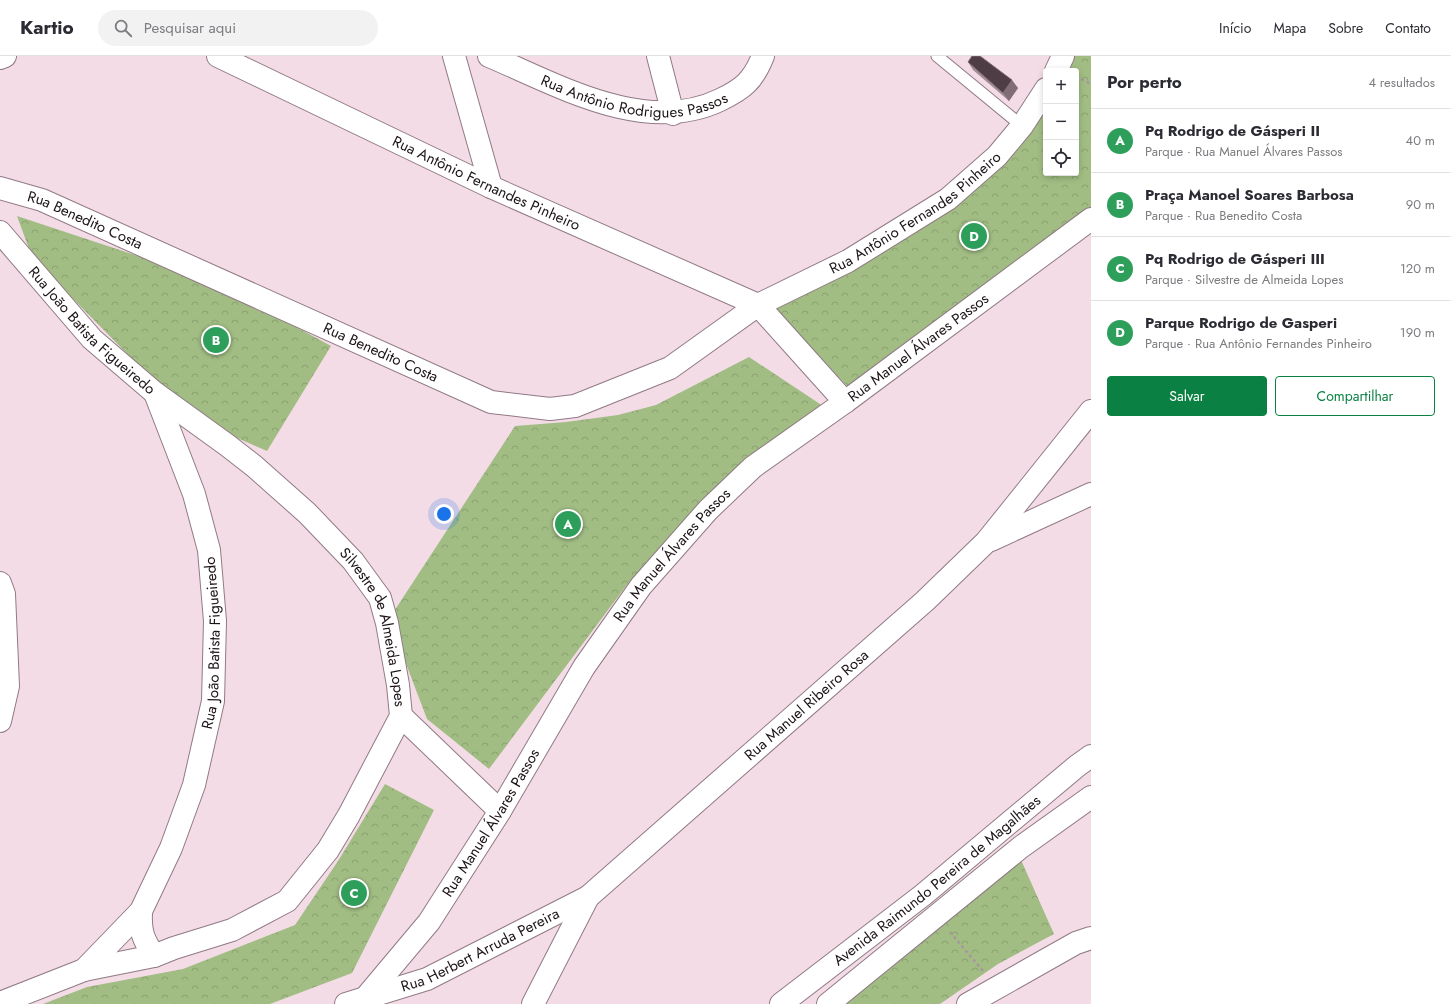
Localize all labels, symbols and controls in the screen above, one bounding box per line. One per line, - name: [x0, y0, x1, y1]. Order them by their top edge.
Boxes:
- search box: [98, 10, 378, 46]
- text: Kartio: [20, 14, 74, 41]
- icon: search: [112, 17, 134, 39]
- text: Pesquisar aqui: [144, 17, 236, 39]
- text: Início: [1219, 18, 1251, 38]
- text: Mapa: [1273, 18, 1306, 38]
- text: Sobre: [1328, 18, 1363, 38]
- text: Contato: [1385, 18, 1431, 38]
- map controls: [1043, 68, 1079, 176]
- button: +: [1043, 68, 1079, 104]
- street label: Rua Antônio Rodrigues Passos: [537, 69, 731, 123]
- text: Por perto: [1107, 70, 1182, 94]
- text: 4 resultados: [1368, 73, 1435, 92]
- button: −: [1043, 104, 1079, 140]
- text: Pq Rodrigo de Gásperi II: [1145, 120, 1320, 142]
- street label: Rua Antônio Fernandes Pinheiro: [389, 130, 584, 236]
- text: A: [1115, 131, 1125, 150]
- text: 40 m: [1406, 131, 1435, 150]
- button: locate: [1043, 140, 1079, 176]
- text: Parque · Rua Manuel Álvares Passos: [1145, 142, 1343, 161]
- street label: Rua Antônio Fernandes Pinheiro: [825, 146, 1006, 280]
- text: Praça Manoel Soares Barbosa: [1145, 184, 1354, 206]
- street label: Rua Benedito Costa: [25, 185, 146, 255]
- text: B: [1116, 195, 1124, 214]
- text: 90 m: [1406, 195, 1435, 214]
- text: Parque · Rua Benedito Costa: [1145, 206, 1302, 225]
- pin: D: [961, 221, 987, 251]
- text: Pq Rodrigo de Gásperi III: [1145, 248, 1325, 270]
- text: C: [1115, 259, 1125, 278]
- text: 120 m: [1400, 259, 1435, 278]
- street label: Rua João Batista Figueiredo: [23, 261, 160, 400]
- text: Parque · Silvestre de Almeida Lopes: [1145, 270, 1343, 289]
- street label: Rua Manuel Álvares Passos: [843, 288, 993, 407]
- text: Parque Rodrigo de Gasperi: [1145, 312, 1337, 334]
- street label: Rua Benedito Costa: [320, 317, 442, 388]
- text: D: [1115, 323, 1125, 342]
- text: 190 m: [1400, 323, 1435, 342]
- pin: B: [203, 325, 229, 355]
- text: Parque · Rua Antônio Fernandes Pinheiro: [1145, 334, 1372, 353]
- button: Salvar: [1107, 376, 1267, 416]
- button: Compartilhar: [1275, 376, 1435, 416]
- street label: Rua Manuel Álvares Passos: [608, 483, 736, 627]
- your location: [434, 504, 454, 524]
- pin: A: [555, 509, 581, 539]
- street label: Silvestre de Almeida Lopes: [334, 542, 411, 708]
- street label: Rua João Batista Figueiredo: [196, 556, 226, 731]
- street label: Rua Manuel Ribeiro Rosa: [739, 644, 873, 766]
- street label: Rua Manuel Álvares Passos: [437, 744, 545, 901]
- street label: Avenida Raimundo Pereira de Magalhães: [829, 790, 1045, 971]
- pin: C: [341, 878, 367, 908]
- street label: Rua Herbert Arruda Pereira: [398, 902, 563, 997]

